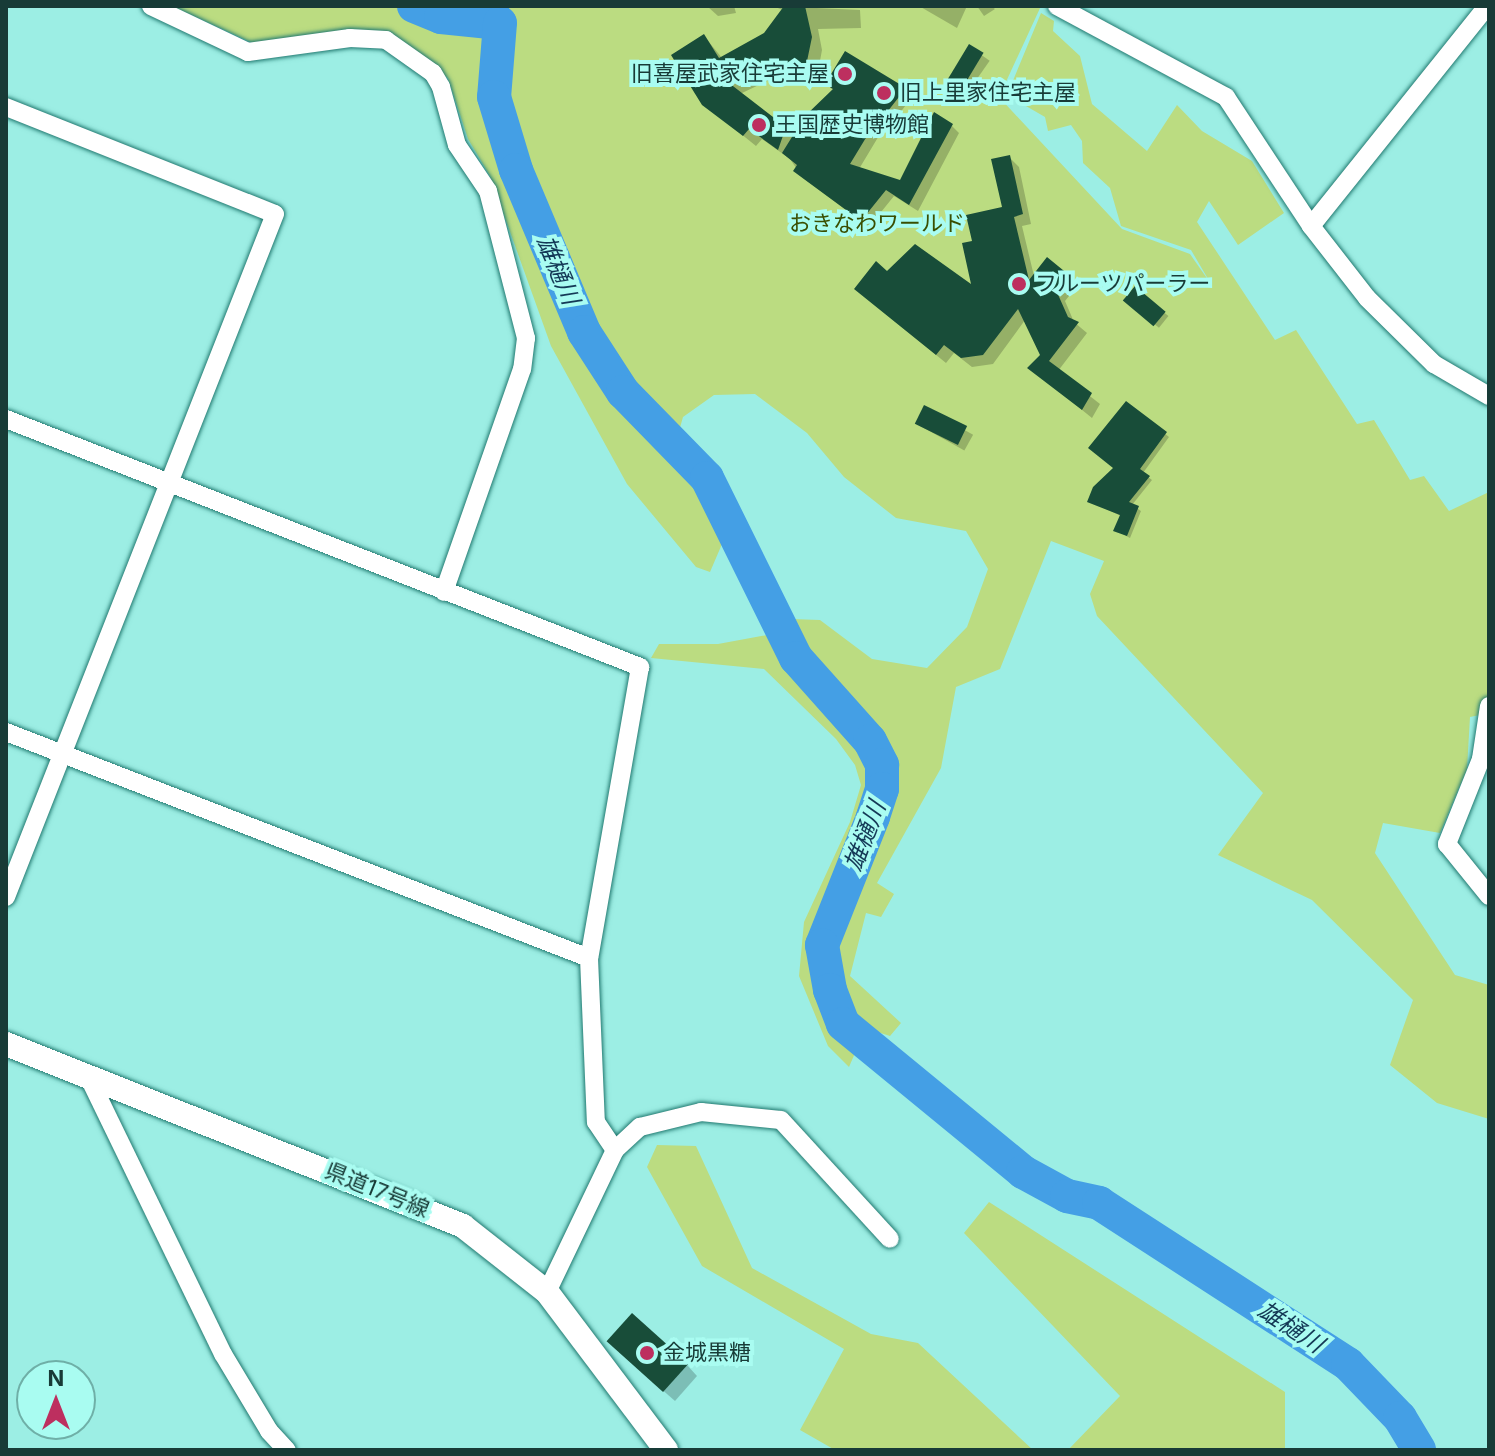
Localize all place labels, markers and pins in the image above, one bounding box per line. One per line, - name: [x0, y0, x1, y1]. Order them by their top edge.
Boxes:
- place label: 旧喜屋武家住宅主屋: [631, 61, 829, 87]
- marker: 旧喜屋武家住宅主屋: [836, 65, 854, 83]
- place label: 旧上里家住宅主屋: [900, 80, 1076, 106]
- marker: 旧上里家住宅主屋: [875, 84, 893, 102]
- place label: 王国歴史博物館: [775, 112, 929, 138]
- marker: 王国歴史博物館: [750, 116, 768, 134]
- place label: フルーツパーラー: [1035, 271, 1211, 297]
- marker: フルーツパーラー: [1010, 275, 1028, 293]
- place label: 金城黒糖: [663, 1340, 751, 1366]
- marker: 金城黒糖: [638, 1344, 656, 1362]

